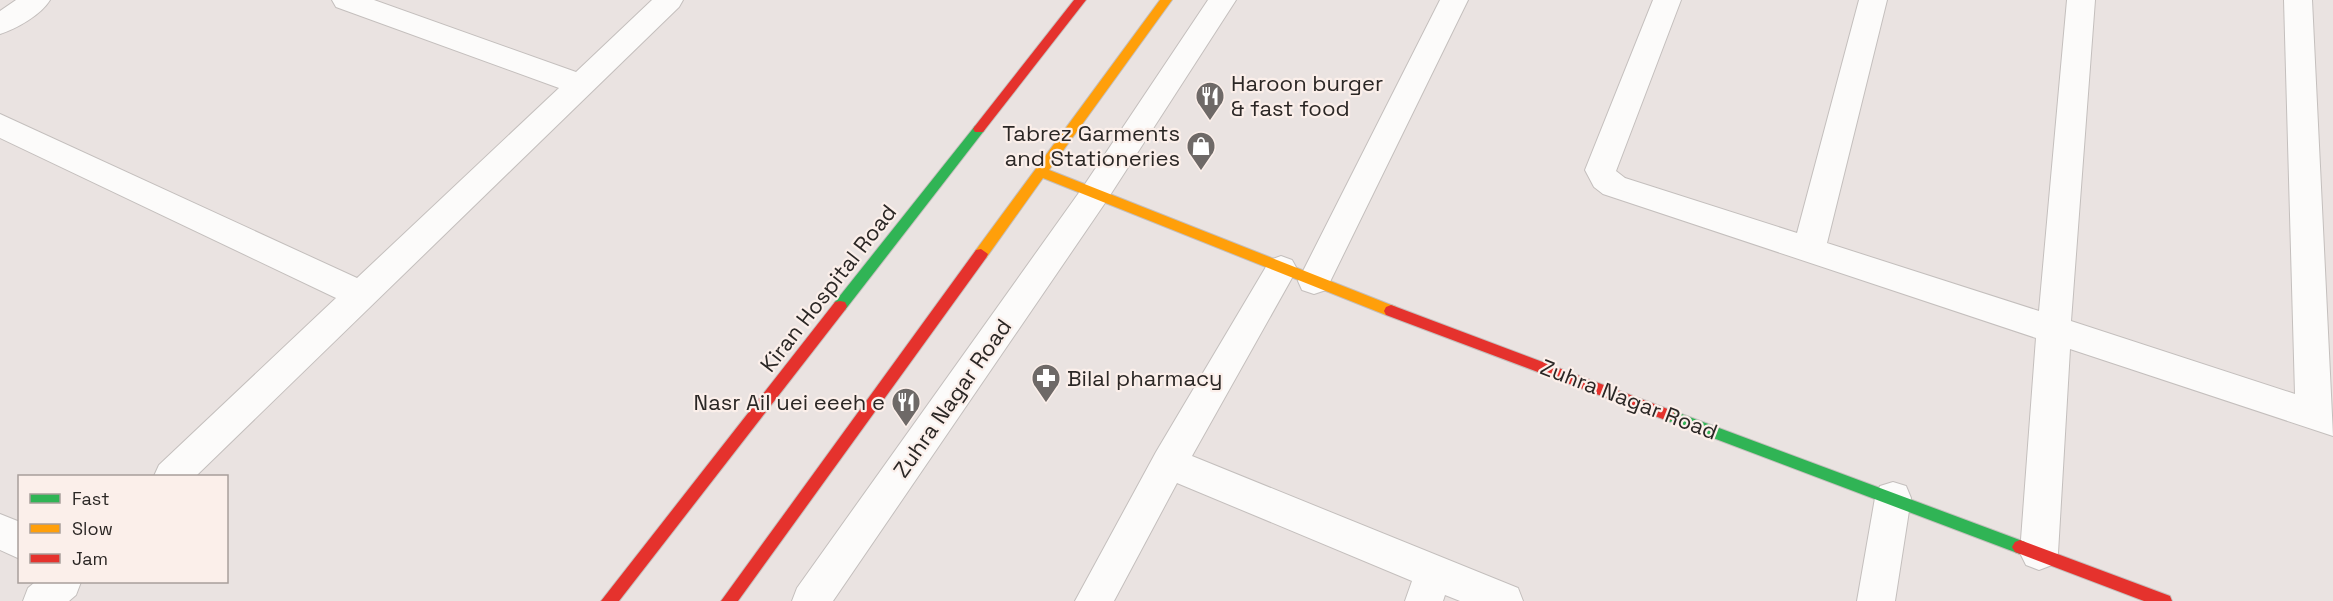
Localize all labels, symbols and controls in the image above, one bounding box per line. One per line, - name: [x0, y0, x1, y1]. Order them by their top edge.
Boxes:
- place label: Haroon burger & fast food: [1231, 69, 1383, 122]
- restaurant icon: Haroon burger & fast food: [1194, 80, 1226, 122]
- place label: Tabrez Garments and Stationeries: [1002, 119, 1180, 172]
- shop icon: Tabrez Garments and Stationeries: [1185, 130, 1217, 172]
- street label: Kiran Hospital Road: [754, 198, 902, 378]
- street label: Zuhra Nagar Road: [887, 313, 1017, 483]
- street label: Zuhra Nagar Road: [1536, 352, 1722, 446]
- pharmacy icon: Bilal pharmacy: [1030, 362, 1062, 404]
- place label: Bilal pharmacy: [1067, 364, 1223, 392]
- restaurant icon: Nasr AiI uei eeeh e: [890, 386, 922, 428]
- place label: Nasr AiI uei eeeh e: [694, 388, 885, 416]
- legend: [18, 475, 228, 583]
- text: Fast: [72, 487, 109, 510]
- text: Slow: [72, 517, 113, 540]
- text: Jam: [72, 547, 108, 570]

